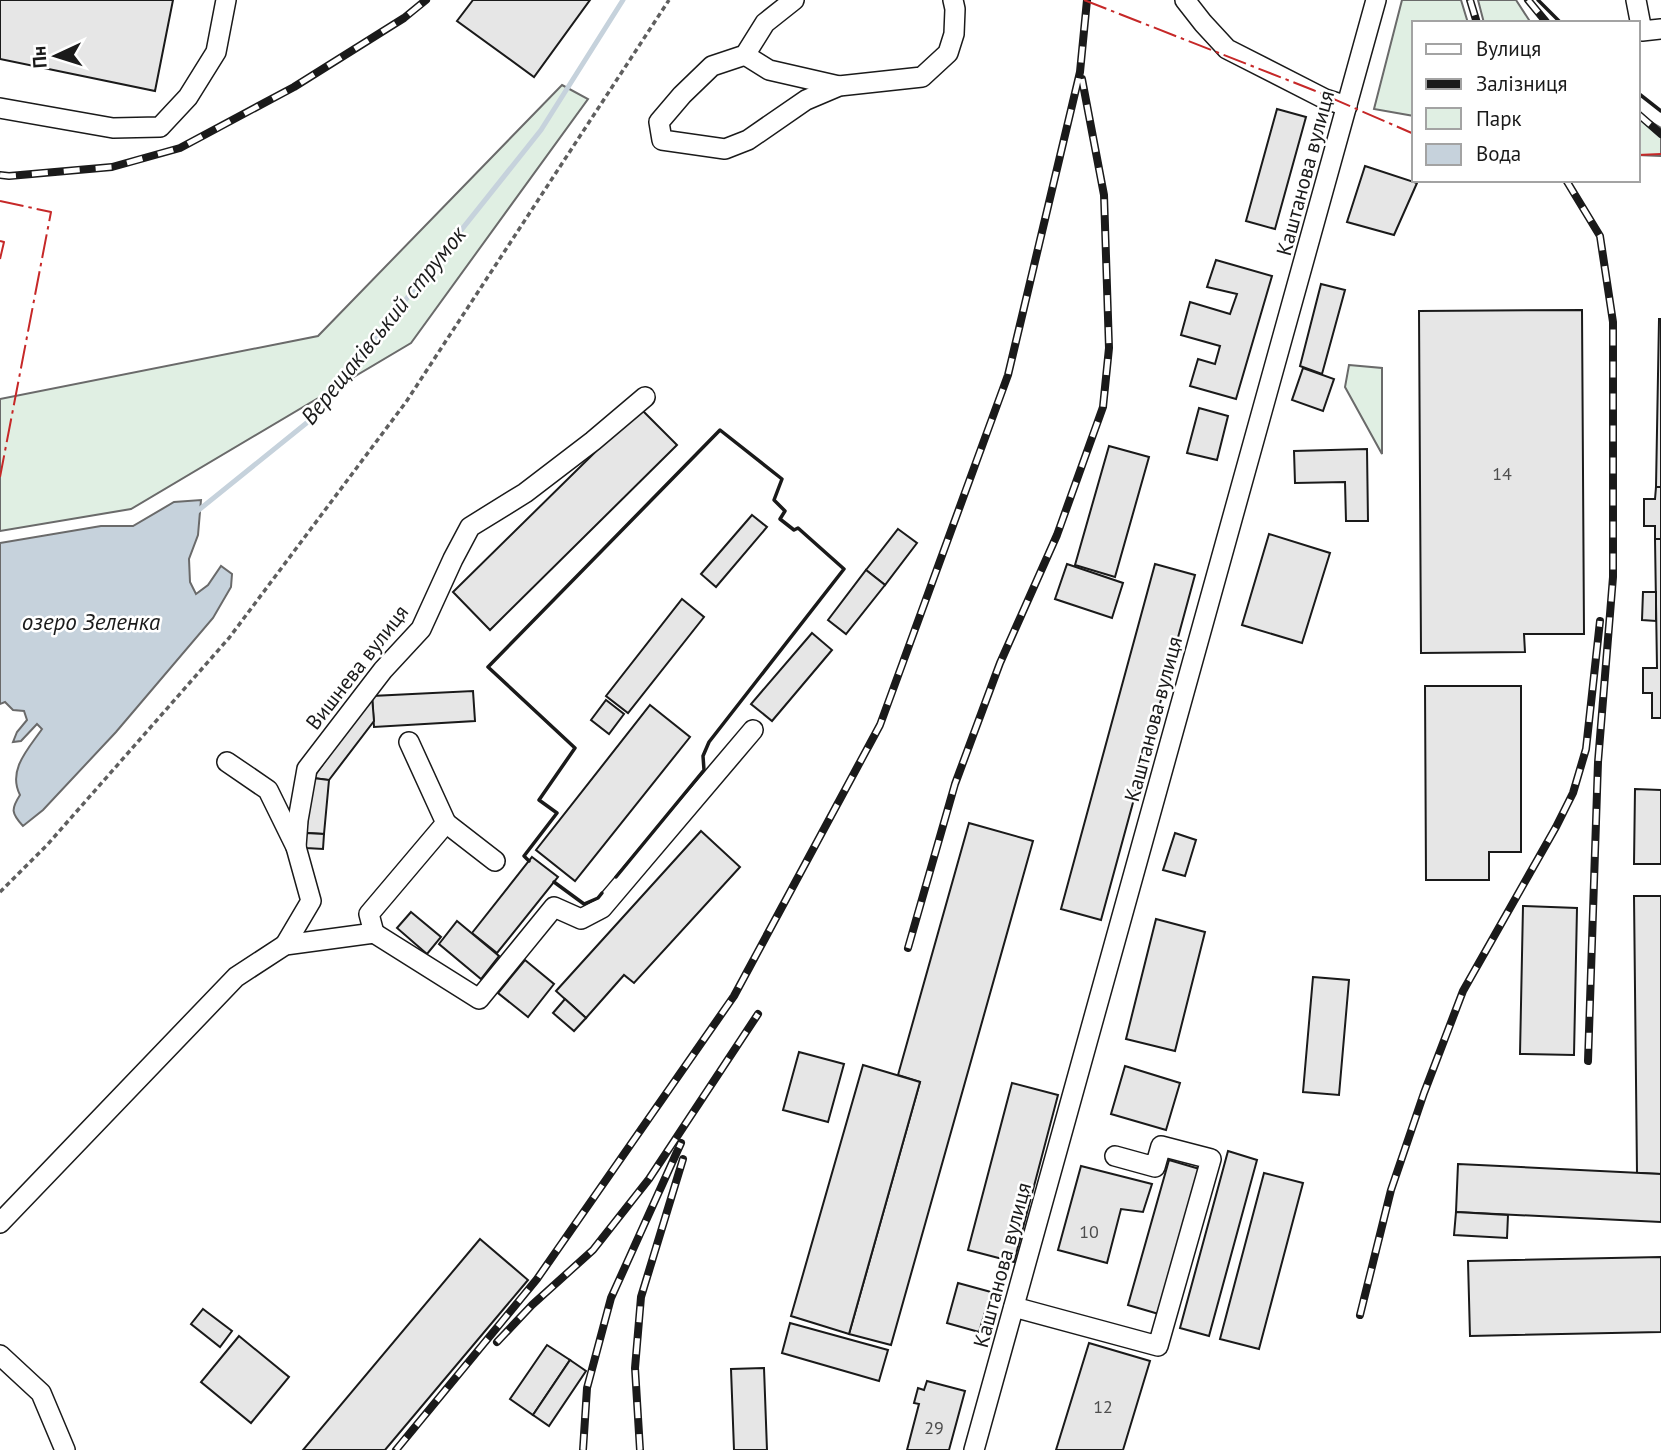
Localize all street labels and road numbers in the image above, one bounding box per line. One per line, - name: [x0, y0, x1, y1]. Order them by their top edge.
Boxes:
- street label: Каштанова вулиця: [1270, 87, 1340, 259]
- street label: Вишнева вулиця: [300, 599, 414, 735]
- street label: Каштанова вулиця: [1118, 633, 1188, 805]
- street label: Каштанова вулиця: [967, 1179, 1037, 1351]

